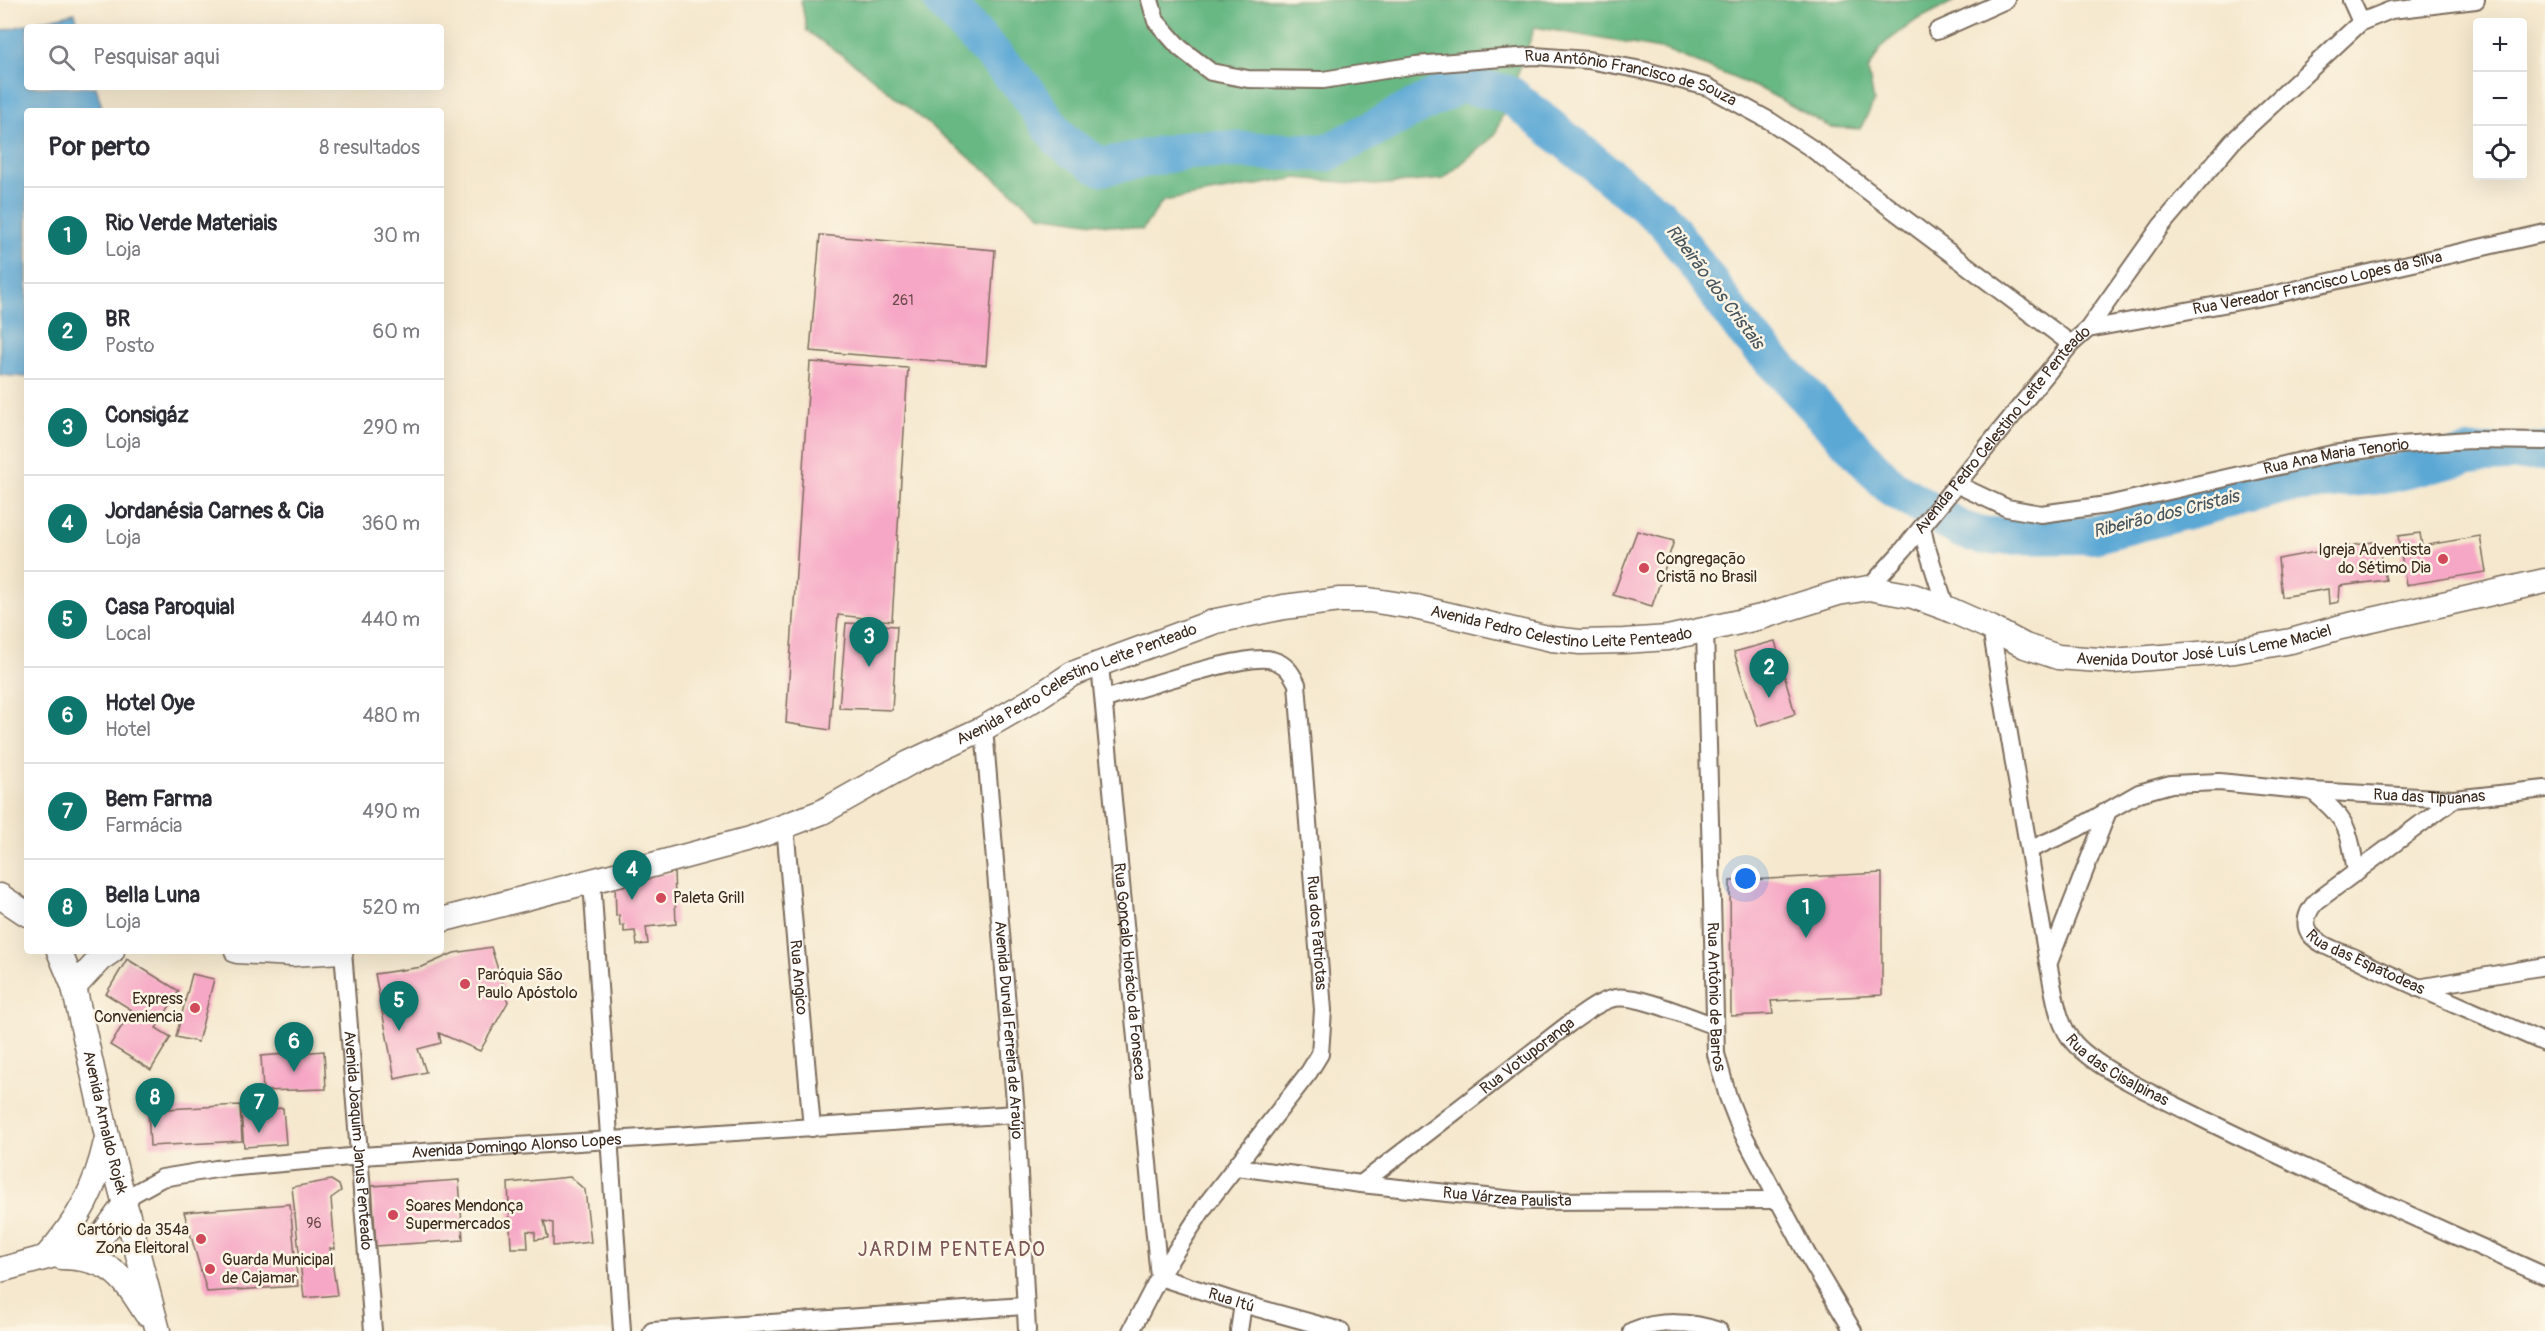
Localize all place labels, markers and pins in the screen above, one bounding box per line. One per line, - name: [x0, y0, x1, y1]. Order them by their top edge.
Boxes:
- place label: Igreja Adventista do Sétimo Dia: [2318, 540, 2431, 578]
- place label: Congregação Cristã no Brasil: [1656, 549, 1757, 587]
- marker: Igreja Adventista do Sétimo Dia: [2436, 552, 2450, 566]
- marker: Congregação Cristã no Brasil: [1637, 561, 1651, 575]
- pin: 3: [850, 618, 888, 667]
- pin: 2: [1750, 648, 1788, 698]
- pin: 4: [612, 850, 652, 900]
- place label: Paleta Grill: [673, 888, 744, 908]
- pin: 1: [1786, 888, 1826, 938]
- marker: Paleta Grill: [654, 891, 668, 905]
- place label: Paróquia São Paulo Apóstolo: [477, 965, 578, 1003]
- marker: Paróquia São Paulo Apóstolo: [458, 977, 472, 991]
- pin: 5: [380, 982, 418, 1031]
- place label: Express Conveniencia: [94, 989, 183, 1027]
- marker: Express Conveniencia: [188, 1001, 202, 1015]
- pin: 6: [274, 1022, 314, 1072]
- pin: 8: [136, 1078, 174, 1128]
- pin: 7: [240, 1084, 278, 1133]
- place label: Soares Mendonça Supermercados: [405, 1196, 523, 1234]
- marker: Soares Mendonça Supermercados: [386, 1208, 400, 1222]
- place label: Cartório da 354ª Zona Eleitoral: [77, 1220, 189, 1258]
- marker: Cartório da 354ª Zona Eleitoral: [194, 1232, 208, 1246]
- place label: Guarda Municipal de Cajamar: [222, 1250, 334, 1288]
- marker: Guarda Municipal de Cajamar: [203, 1262, 217, 1276]

